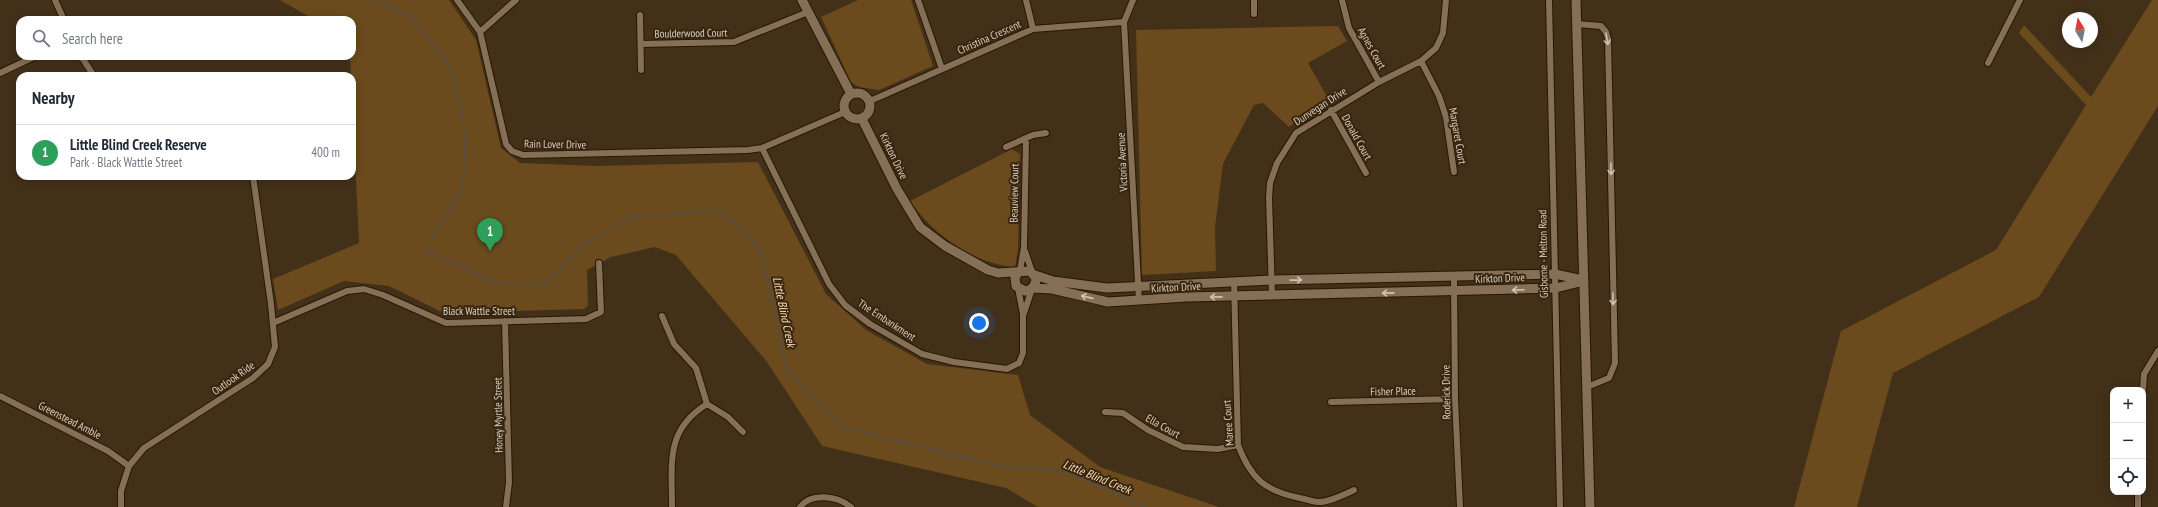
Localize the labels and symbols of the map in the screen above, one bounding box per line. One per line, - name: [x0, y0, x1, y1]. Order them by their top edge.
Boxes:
- north arrow: [2062, 12, 2098, 48]
- street label: Christina Crescent: [955, 17, 1023, 57]
- street label: Boulderwood Court: [654, 25, 728, 41]
- street label: Agnes Court: [1355, 25, 1389, 71]
- one-way arrow: [1603, 32, 1611, 45]
- street label: Dunvegan Drive: [1291, 83, 1350, 128]
- street label: Margaret Court: [1446, 107, 1470, 165]
- street label: Donald Court: [1339, 112, 1375, 162]
- street label: Kirkton Drive: [877, 130, 911, 182]
- street label: Victoria Avenue: [1113, 132, 1131, 193]
- street label: Rain Lover Drive: [524, 136, 587, 152]
- one-way arrow: [1607, 162, 1615, 175]
- street label: Beauview Court: [1006, 163, 1022, 223]
- street label: Gisborne - Melton Road: [1535, 210, 1551, 298]
- pin: 1: [477, 218, 503, 251]
- street label: Kirkton Drive: [1475, 270, 1526, 286]
- water label: Little Blind Creek: [770, 275, 800, 350]
- one-way arrow: [1289, 276, 1302, 283]
- street label: Kirkton Drive: [1151, 279, 1202, 295]
- one-way arrow: [1512, 286, 1525, 293]
- one-way arrow: [1382, 289, 1395, 297]
- one-way arrow: [1081, 292, 1094, 300]
- one-way arrow: [1609, 292, 1617, 305]
- one-way arrow: [1210, 293, 1223, 301]
- street label: The Embankment: [855, 296, 919, 344]
- street label: Black Wattle Street: [443, 304, 515, 318]
- your location: [969, 313, 989, 333]
- street label: Outlook Ride: [209, 358, 258, 398]
- street label: Roderick Drive: [1439, 364, 1453, 419]
- street label: Honey Myrtle Street: [490, 377, 506, 453]
- street label: Fisher Place: [1370, 384, 1416, 398]
- street label: Greenstead Amble: [36, 398, 104, 442]
- street label: Maree Court: [1219, 399, 1237, 447]
- street label: Ella Court: [1143, 411, 1183, 441]
- water label: Little Blind Creek: [1061, 456, 1134, 497]

